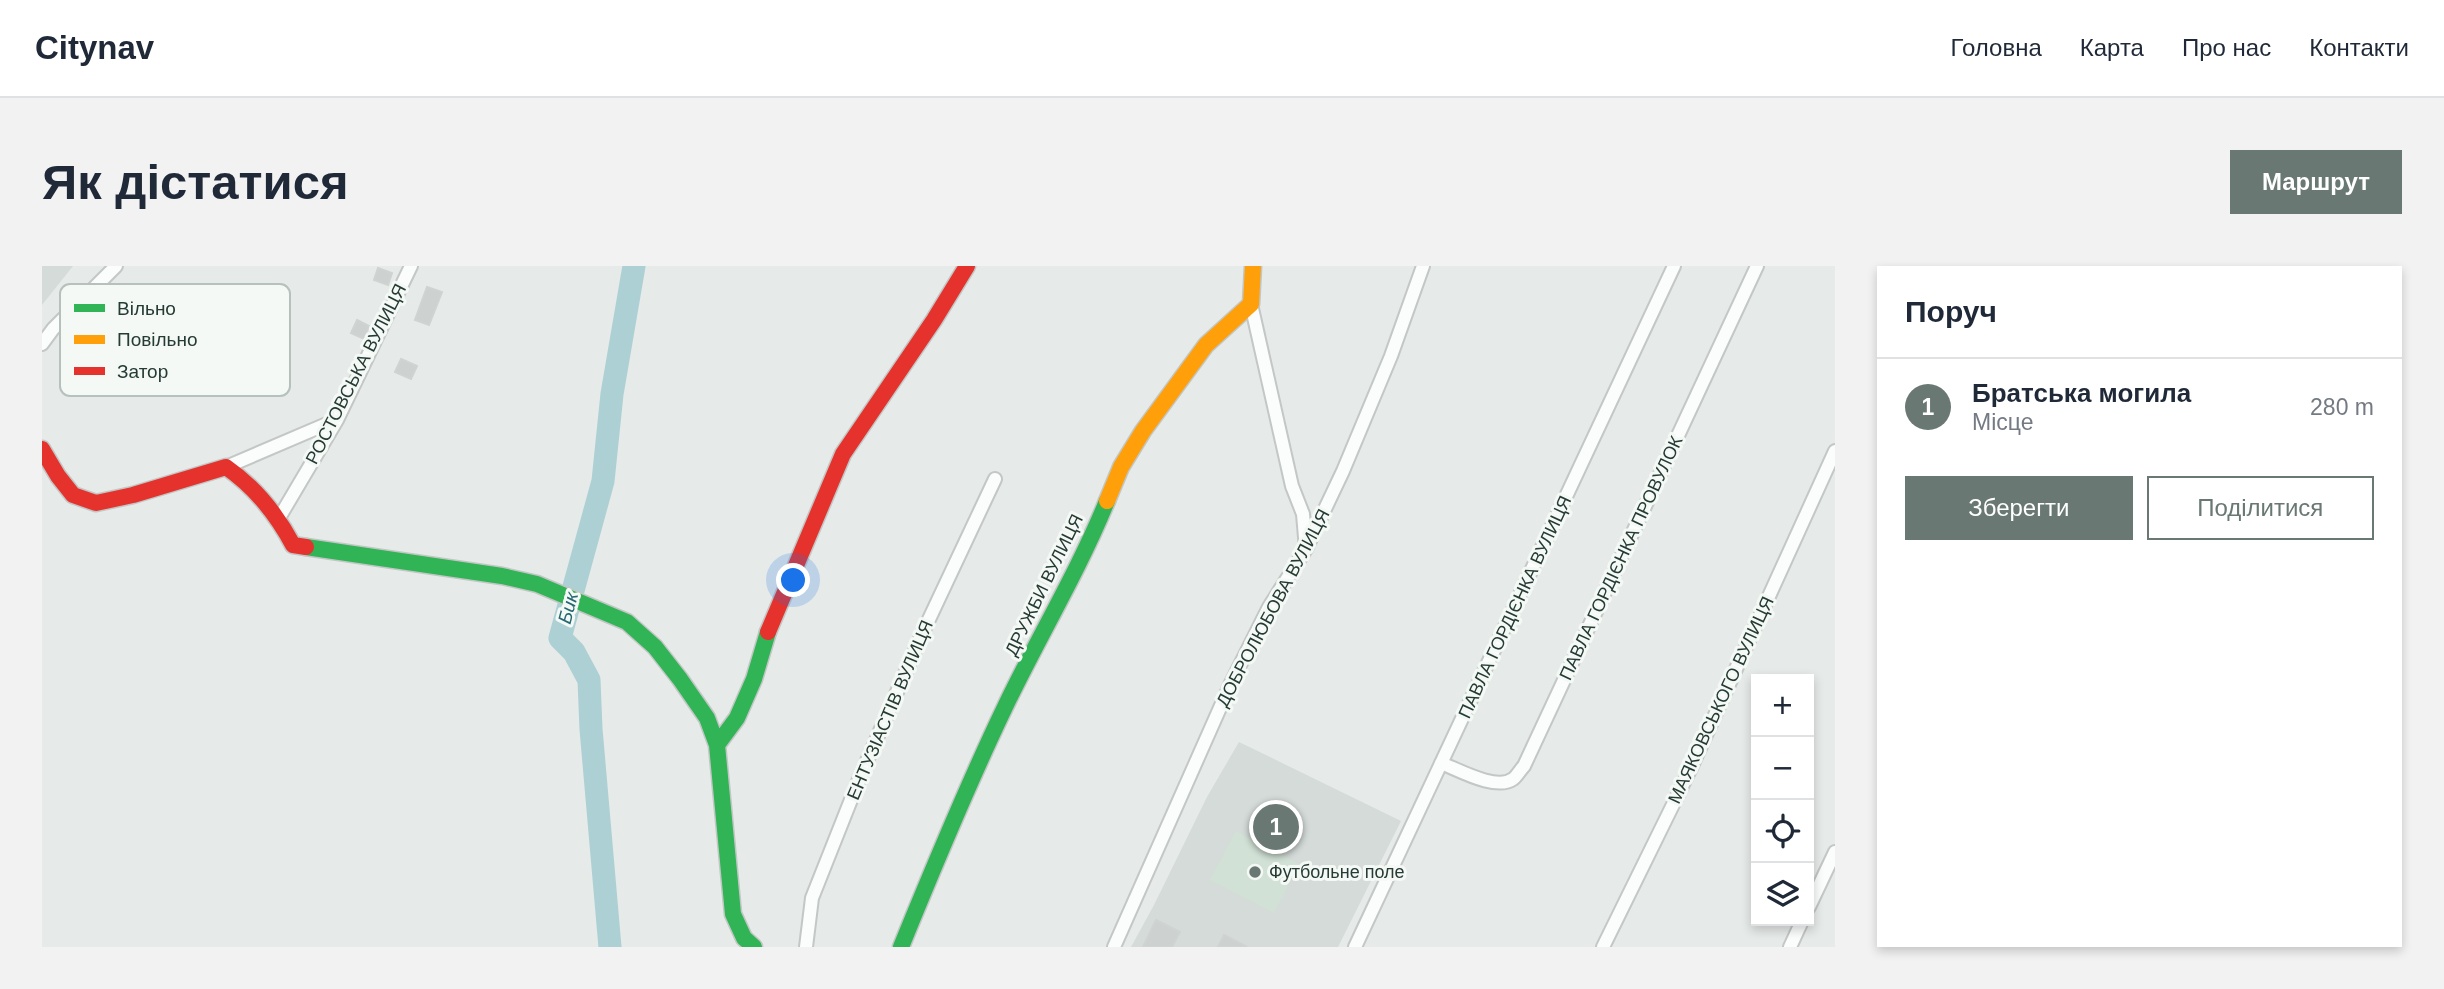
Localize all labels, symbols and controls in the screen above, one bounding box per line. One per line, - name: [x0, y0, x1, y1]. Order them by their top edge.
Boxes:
- text: Citynav: [35, 29, 154, 66]
- text: Головна: [1951, 34, 2042, 61]
- text: Карта: [2080, 34, 2144, 61]
- text: Про нас: [2182, 34, 2271, 61]
- text: Контакти: [2309, 34, 2409, 61]
- button: Маршрут: [2230, 150, 2402, 214]
- text: Як дістатися: [42, 155, 349, 209]
- street label: РОСТОВСЬКА ВУЛИЦЯ: [302, 281, 410, 467]
- legend: [60, 284, 290, 396]
- text: Поруч: [1905, 295, 1997, 328]
- text: Вільно: [117, 298, 176, 319]
- text: Повільно: [117, 329, 198, 350]
- text: Затор: [117, 361, 168, 382]
- text: Братська могила: [1972, 378, 2191, 408]
- text: 1: [1922, 394, 1934, 420]
- text: 280 m: [2310, 394, 2374, 420]
- text: Місце: [1972, 409, 2033, 435]
- street label: ПАВЛА ГОРДІЄНКА ПРОВУЛОК: [1556, 432, 1687, 683]
- button: Зберегти: [1905, 476, 2133, 540]
- button: Поділитися: [2147, 476, 2374, 540]
- street label: ПАВЛА ГОРДІЄНКА ВУЛИЦЯ: [1455, 493, 1575, 721]
- street label: ДОБРОЛЮБОВА ВУЛИЦЯ: [1212, 506, 1334, 710]
- street label: ДРУЖБИ ВУЛИЦЯ: [1001, 511, 1087, 659]
- your location: [776, 563, 810, 597]
- water label: Бик: [554, 589, 583, 626]
- street label: МАЯКОВСЬКОГО ВУЛИЦЯ: [1664, 593, 1778, 807]
- street label: ЕНТУЗІАСТІВ ВУЛИЦЯ: [843, 617, 937, 803]
- map controls: [1751, 674, 1814, 926]
- button: +: [1751, 674, 1814, 737]
- button: −: [1751, 737, 1814, 800]
- button: locate: [1751, 800, 1814, 863]
- pin: 1: [1253, 801, 1299, 853]
- place label: Футбольне поле: [1269, 862, 1405, 882]
- button: layers: [1751, 863, 1814, 926]
- marker: Футбольне поле: [1247, 864, 1263, 880]

